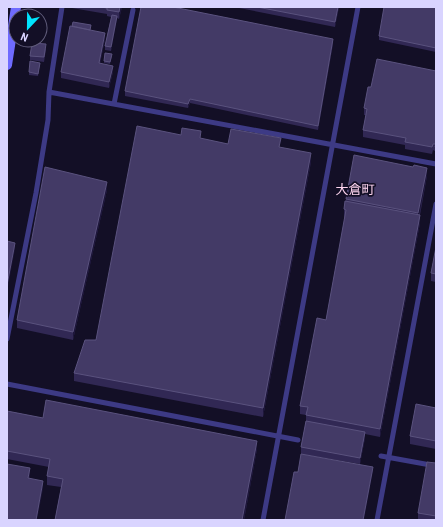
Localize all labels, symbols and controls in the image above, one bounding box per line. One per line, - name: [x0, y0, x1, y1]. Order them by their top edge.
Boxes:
- north arrow: [8, 8, 48, 48]
- text: N: [19, 29, 30, 44]
- district label: 大倉町: [335, 182, 375, 197]

